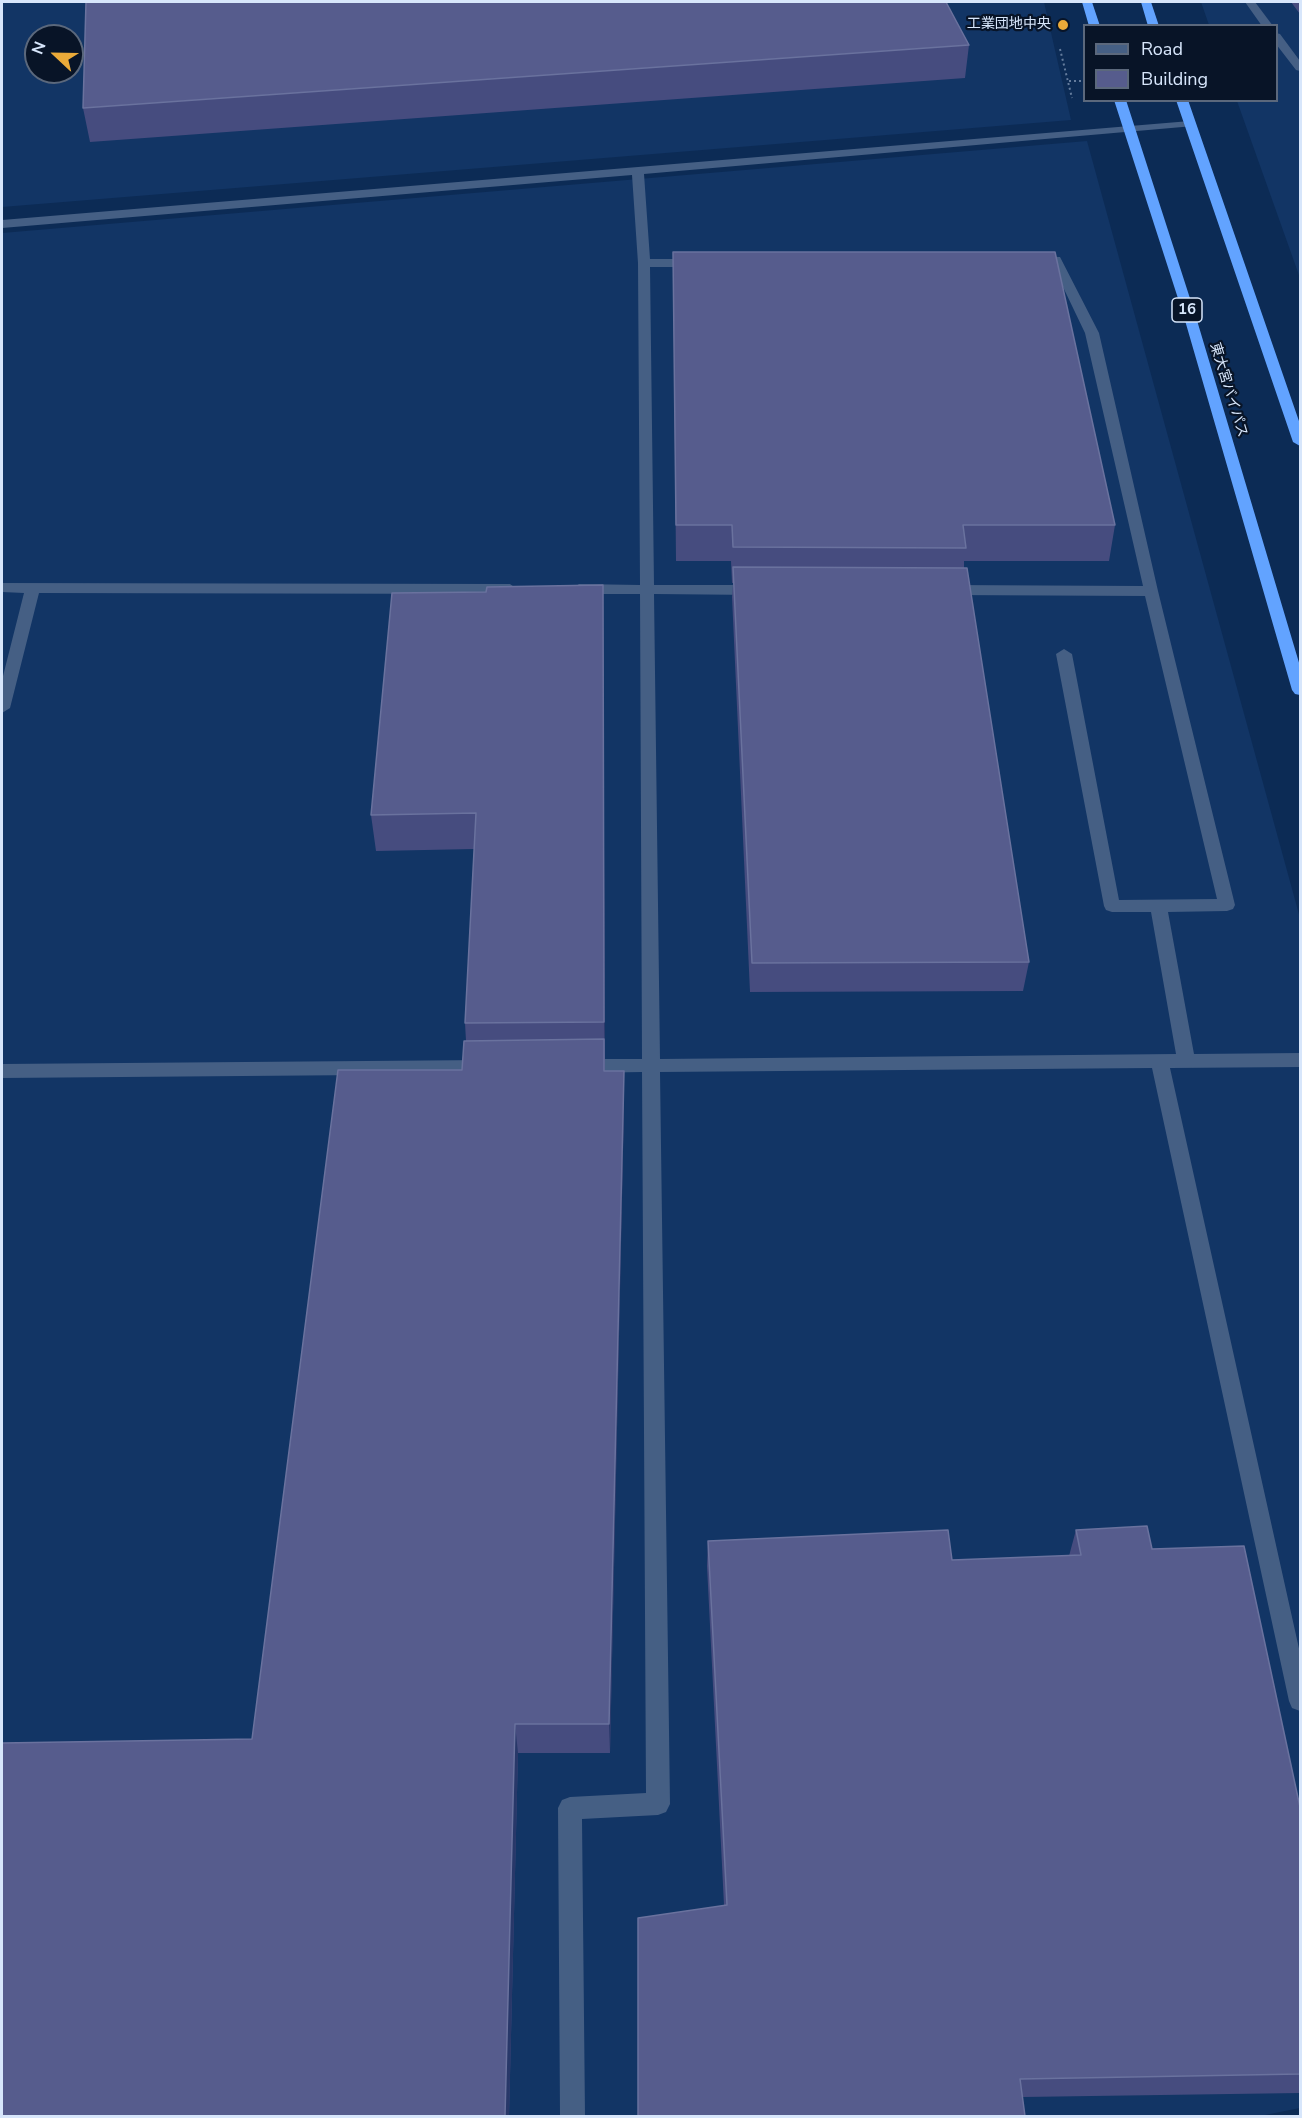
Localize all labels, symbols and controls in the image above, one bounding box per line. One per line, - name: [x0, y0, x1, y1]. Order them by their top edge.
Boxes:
- place label: 工業団地中央: [967, 17, 1051, 33]
- marker: 工業団地中央: [1056, 18, 1070, 32]
- north arrow: [24, 24, 84, 84]
- legend: [1083, 24, 1278, 102]
- text: Road: [1141, 37, 1183, 61]
- text: N: [27, 38, 52, 58]
- text: Building: [1141, 67, 1208, 91]
- road number: 16: [1172, 298, 1202, 322]
- street label: 東大宮バイパス: [1206, 341, 1250, 439]

